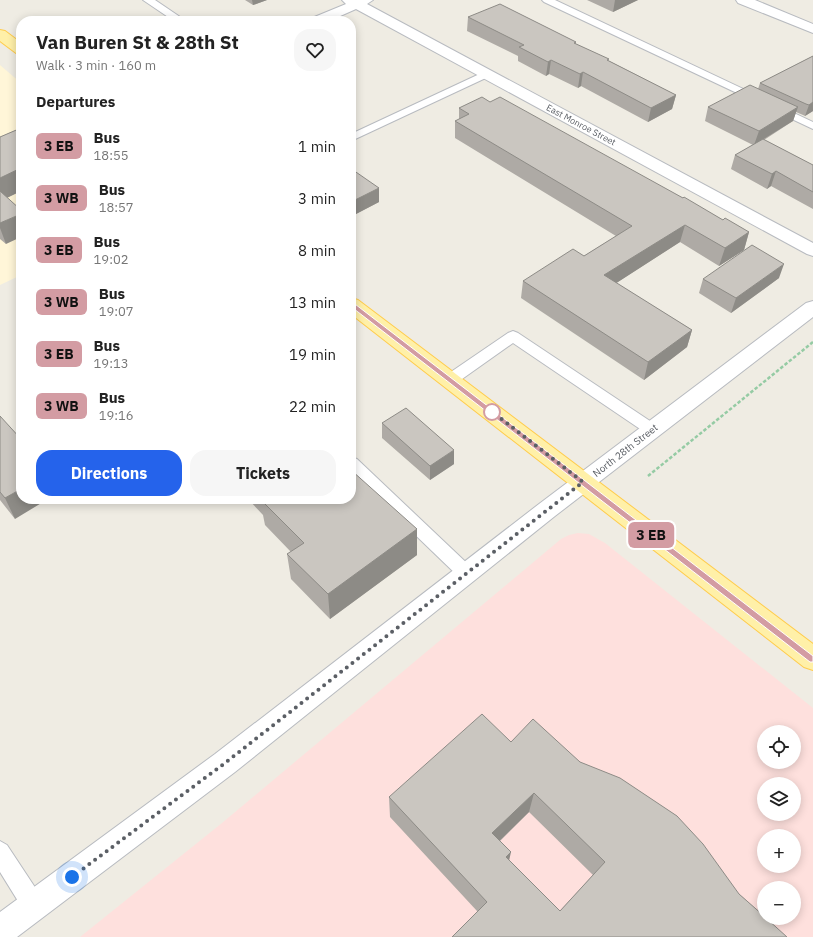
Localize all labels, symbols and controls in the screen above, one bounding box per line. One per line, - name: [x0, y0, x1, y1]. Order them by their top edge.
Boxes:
- button: heart: [294, 29, 336, 71]
- text: Van Buren St & 28th St: [36, 30, 239, 54]
- text: Walk · 3 min · 160 m: [36, 57, 156, 74]
- text: Departures: [36, 92, 115, 111]
- street label: East Monroe Street: [545, 102, 618, 148]
- text: Bus: [94, 128, 120, 147]
- text: 3 EB: [44, 137, 74, 155]
- text: 1 min: [298, 137, 336, 156]
- text: 18:55: [94, 147, 129, 164]
- text: Bus: [99, 180, 125, 199]
- text: 3 WB: [44, 189, 79, 207]
- text: 3 min: [298, 189, 336, 208]
- text: 18:57: [99, 199, 134, 216]
- text: Bus: [94, 232, 120, 251]
- text: 3 EB: [44, 241, 74, 259]
- text: 8 min: [298, 241, 336, 260]
- text: 19:02: [94, 251, 129, 268]
- text: Bus: [99, 284, 125, 303]
- text: 3 WB: [44, 293, 79, 311]
- text: 13 min: [289, 293, 336, 312]
- text: 19:07: [99, 303, 134, 320]
- text: Bus: [94, 336, 120, 355]
- text: 3 EB: [44, 345, 74, 363]
- text: 19 min: [289, 345, 336, 364]
- text: 19:13: [94, 355, 129, 372]
- text: Bus: [99, 388, 125, 407]
- text: 3 WB: [44, 397, 79, 415]
- text: 22 min: [289, 397, 336, 416]
- unlabelled marker: [483, 403, 501, 421]
- text: 19:16: [99, 407, 134, 424]
- street label: North 28th Street: [590, 421, 661, 480]
- button: Directions: [36, 450, 182, 496]
- button: Tickets: [190, 450, 336, 496]
- line badge: 3 EB: [623, 522, 679, 548]
- text: 3 EB: [636, 526, 666, 544]
- map controls: [757, 725, 801, 925]
- button: locate: [757, 725, 801, 769]
- button: layers: [757, 777, 801, 821]
- button: +: [757, 829, 801, 873]
- your location: [62, 867, 82, 887]
- button: −: [757, 881, 801, 925]

